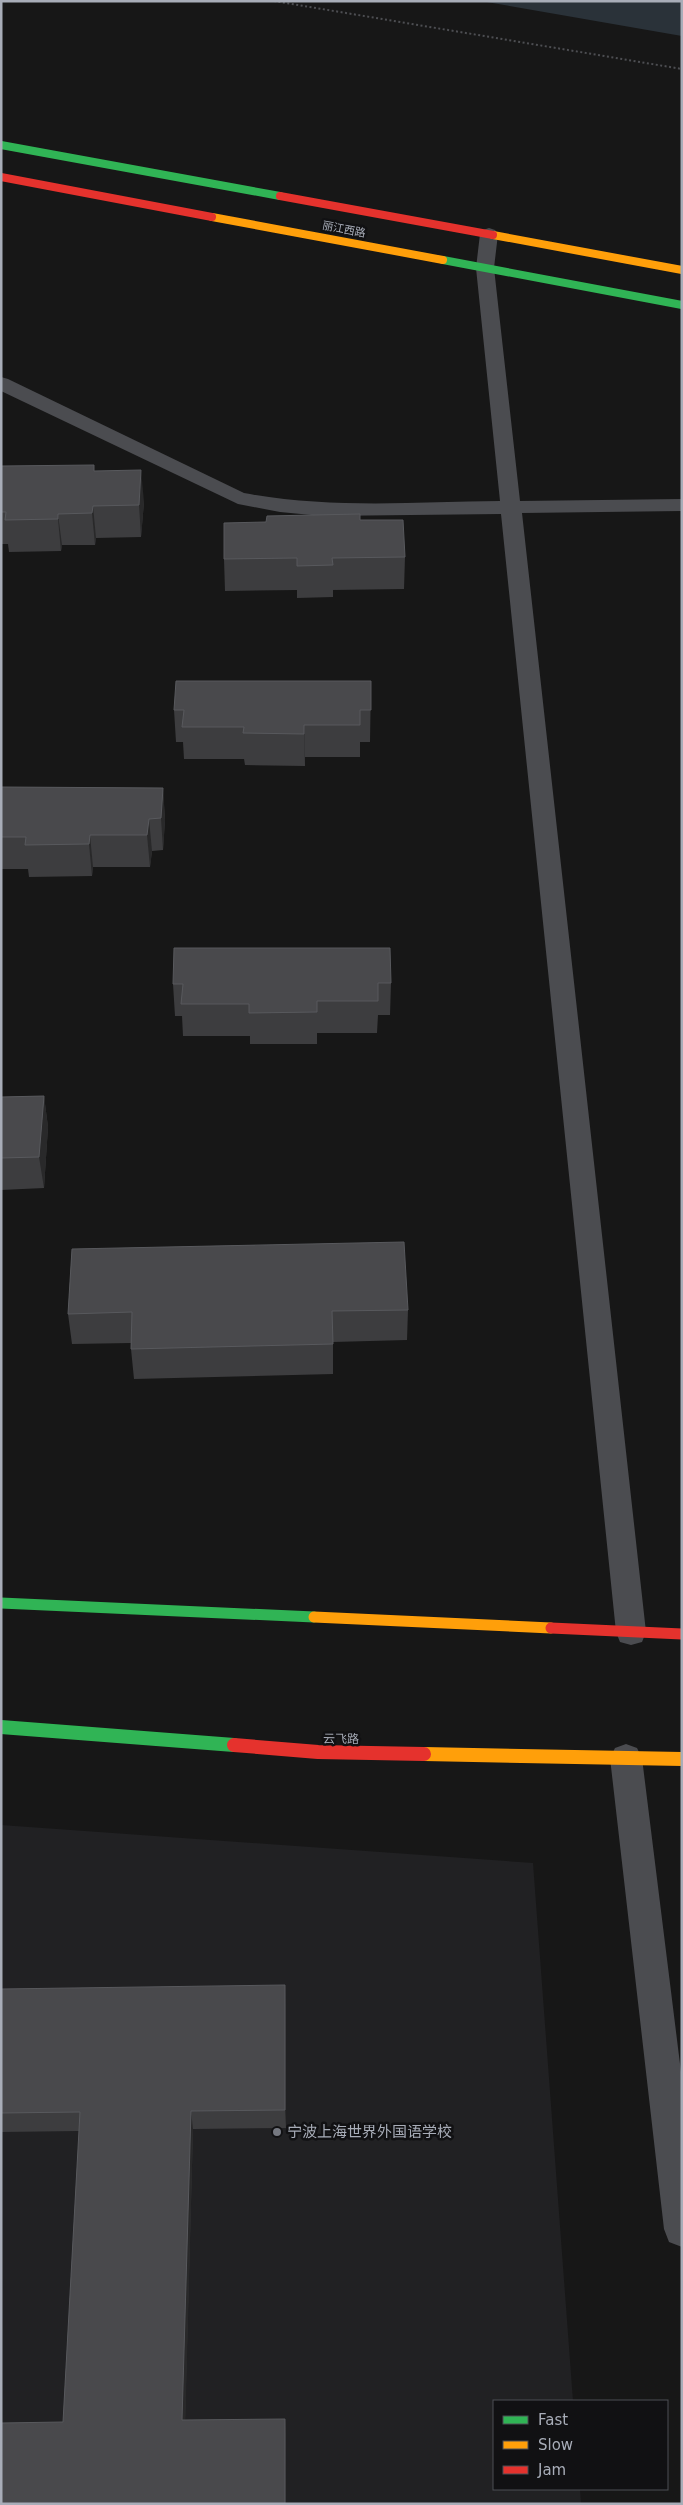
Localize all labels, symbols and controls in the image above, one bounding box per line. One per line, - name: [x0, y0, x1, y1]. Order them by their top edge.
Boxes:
- street label: 丽江西路: [321, 219, 367, 240]
- street label: 云飞路: [323, 1732, 359, 1746]
- place label: 宁波上海世界外国语学校: [287, 2123, 452, 2141]
- marker: 宁波上海世界外国语学校: [271, 2126, 283, 2138]
- legend: [493, 2400, 668, 2490]
- text: Fast: [538, 2411, 568, 2429]
- text: Slow: [538, 2436, 573, 2454]
- text: Jam: [537, 2461, 566, 2479]

